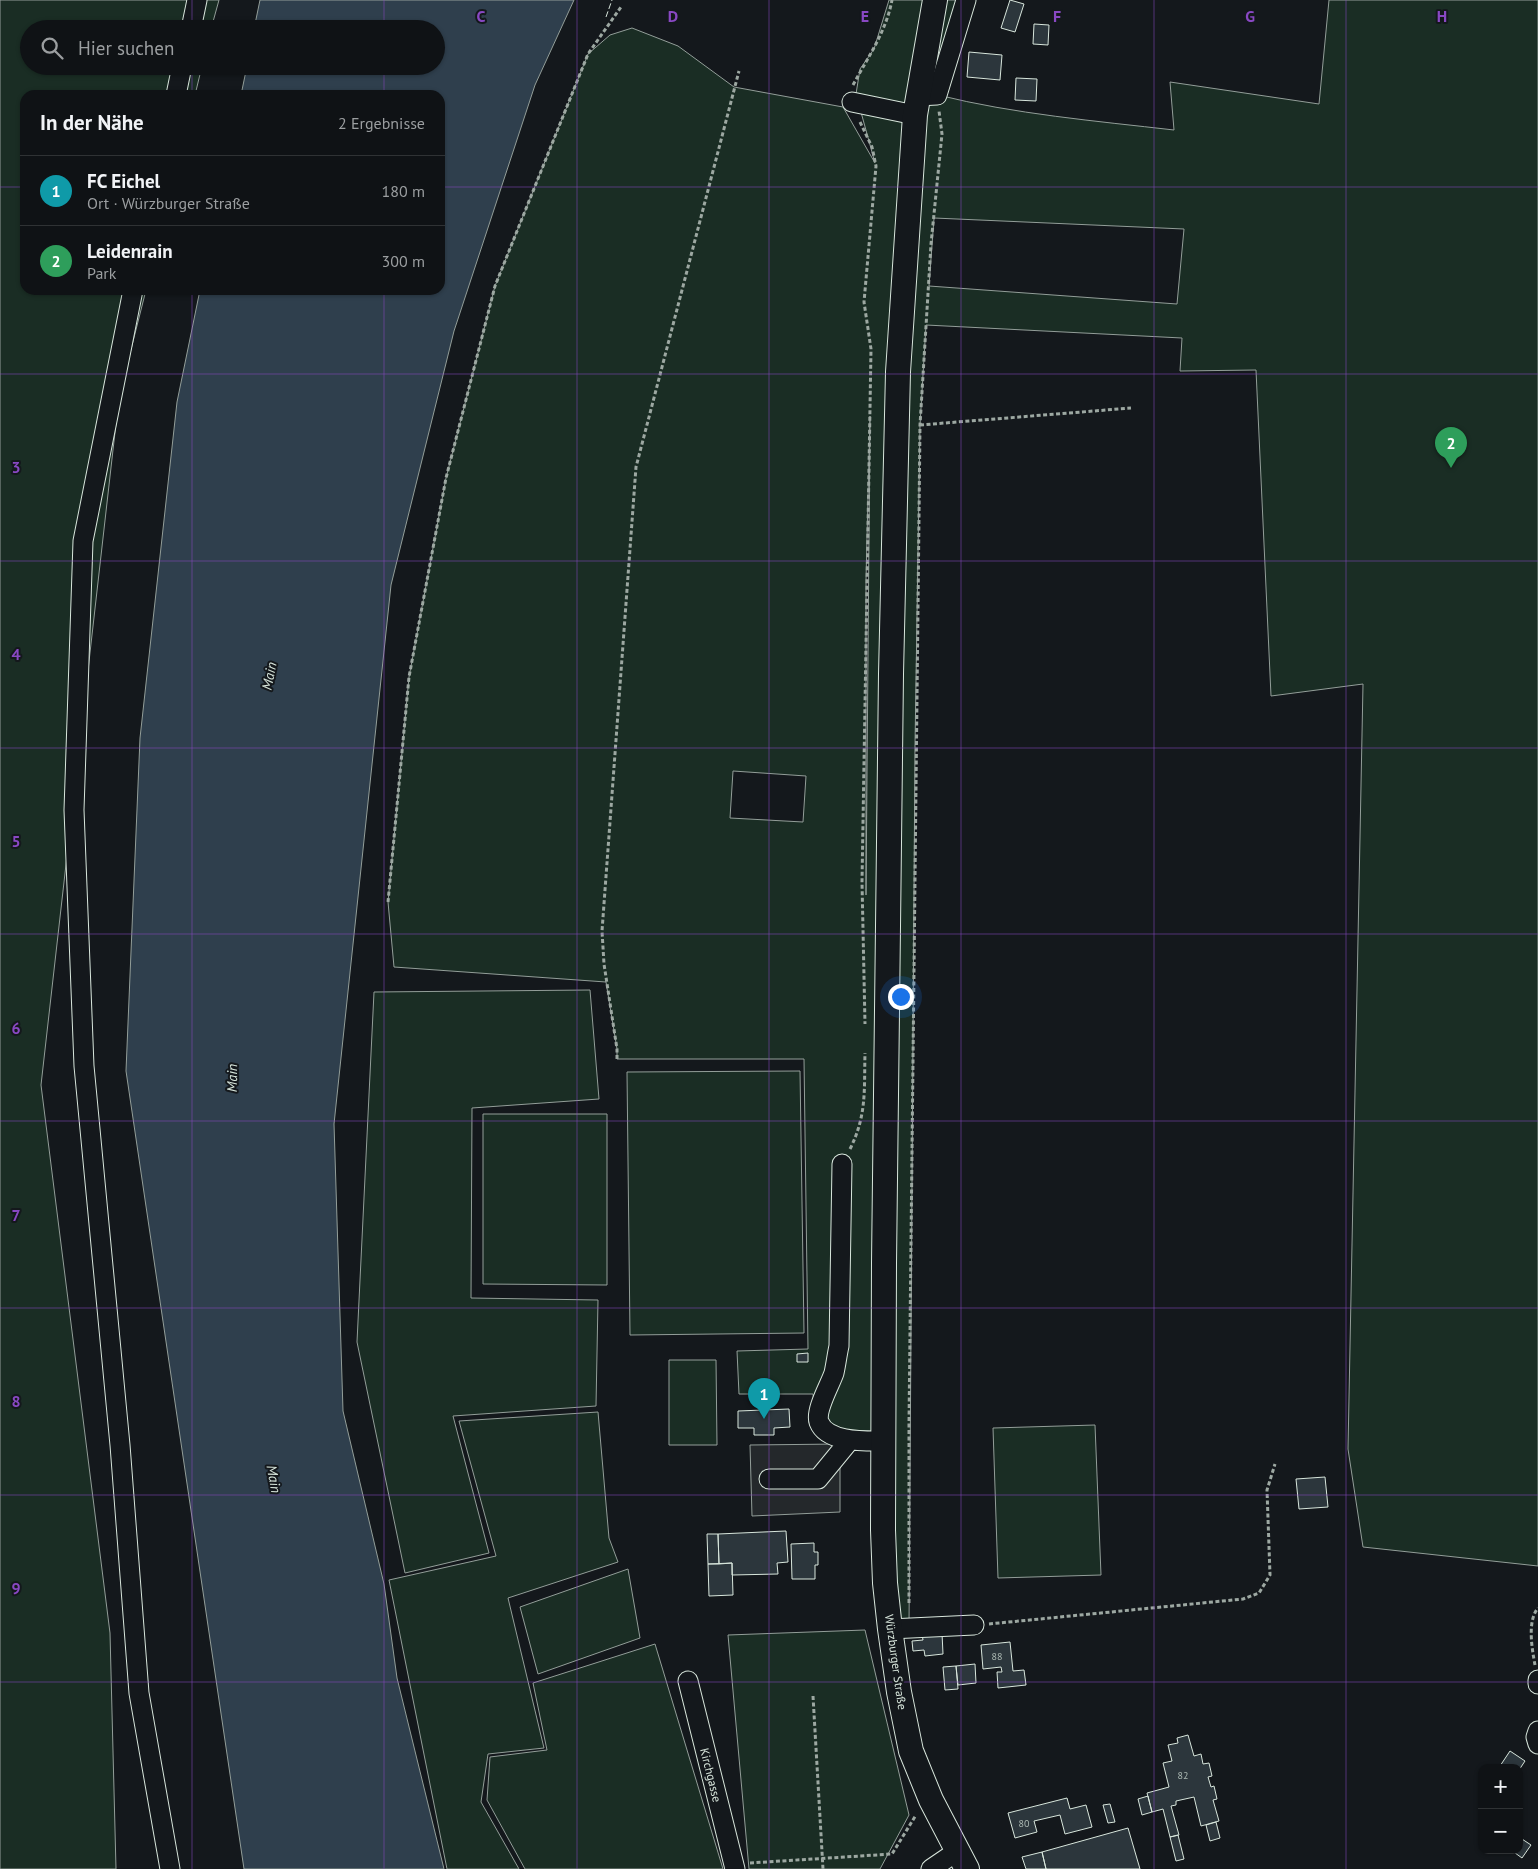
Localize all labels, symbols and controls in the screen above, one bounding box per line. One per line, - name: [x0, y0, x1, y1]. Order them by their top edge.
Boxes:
- text: C: [477, 6, 486, 26]
- text: D: [668, 6, 678, 26]
- text: E: [861, 6, 869, 26]
- text: F: [1053, 6, 1061, 26]
- text: G: [1245, 6, 1255, 26]
- text: H: [1437, 6, 1447, 26]
- search box: [20, 20, 445, 75]
- icon: search: [38, 34, 66, 62]
- text: Hier suchen: [78, 36, 174, 60]
- text: In der Nähe: [40, 109, 144, 136]
- text: 2 Ergebnisse: [338, 113, 425, 133]
- text: FC Eichel: [87, 169, 160, 193]
- text: 1: [51, 181, 61, 201]
- text: 180 m: [382, 181, 425, 201]
- text: Ort · Würzburger Straße: [87, 193, 250, 213]
- text: Leidenrain: [87, 239, 173, 263]
- text: 2: [51, 251, 61, 271]
- text: 300 m: [382, 251, 425, 271]
- text: Park: [87, 263, 116, 283]
- pin: 2: [1435, 427, 1467, 468]
- text: 3: [11, 457, 21, 477]
- text: 4: [11, 644, 21, 664]
- water label: Main: [257, 660, 281, 692]
- text: 5: [11, 831, 21, 851]
- your location: [888, 984, 914, 1010]
- text: 6: [11, 1018, 21, 1038]
- water label: Main: [223, 1064, 241, 1092]
- text: 7: [11, 1205, 21, 1225]
- pin: 1: [748, 1378, 780, 1419]
- text: 8: [11, 1391, 21, 1411]
- water label: Main: [263, 1463, 285, 1495]
- text: 9: [11, 1578, 21, 1598]
- street label: Würzburger Straße: [882, 1613, 910, 1711]
- house number: 88: [992, 1650, 1002, 1663]
- street label: Kirchgasse: [697, 1746, 725, 1804]
- map controls: [1478, 1764, 1523, 1854]
- button: +: [1478, 1764, 1523, 1809]
- house number: 82: [1178, 1769, 1188, 1782]
- button: −: [1478, 1809, 1523, 1854]
- house number: 80: [1019, 1817, 1030, 1830]

